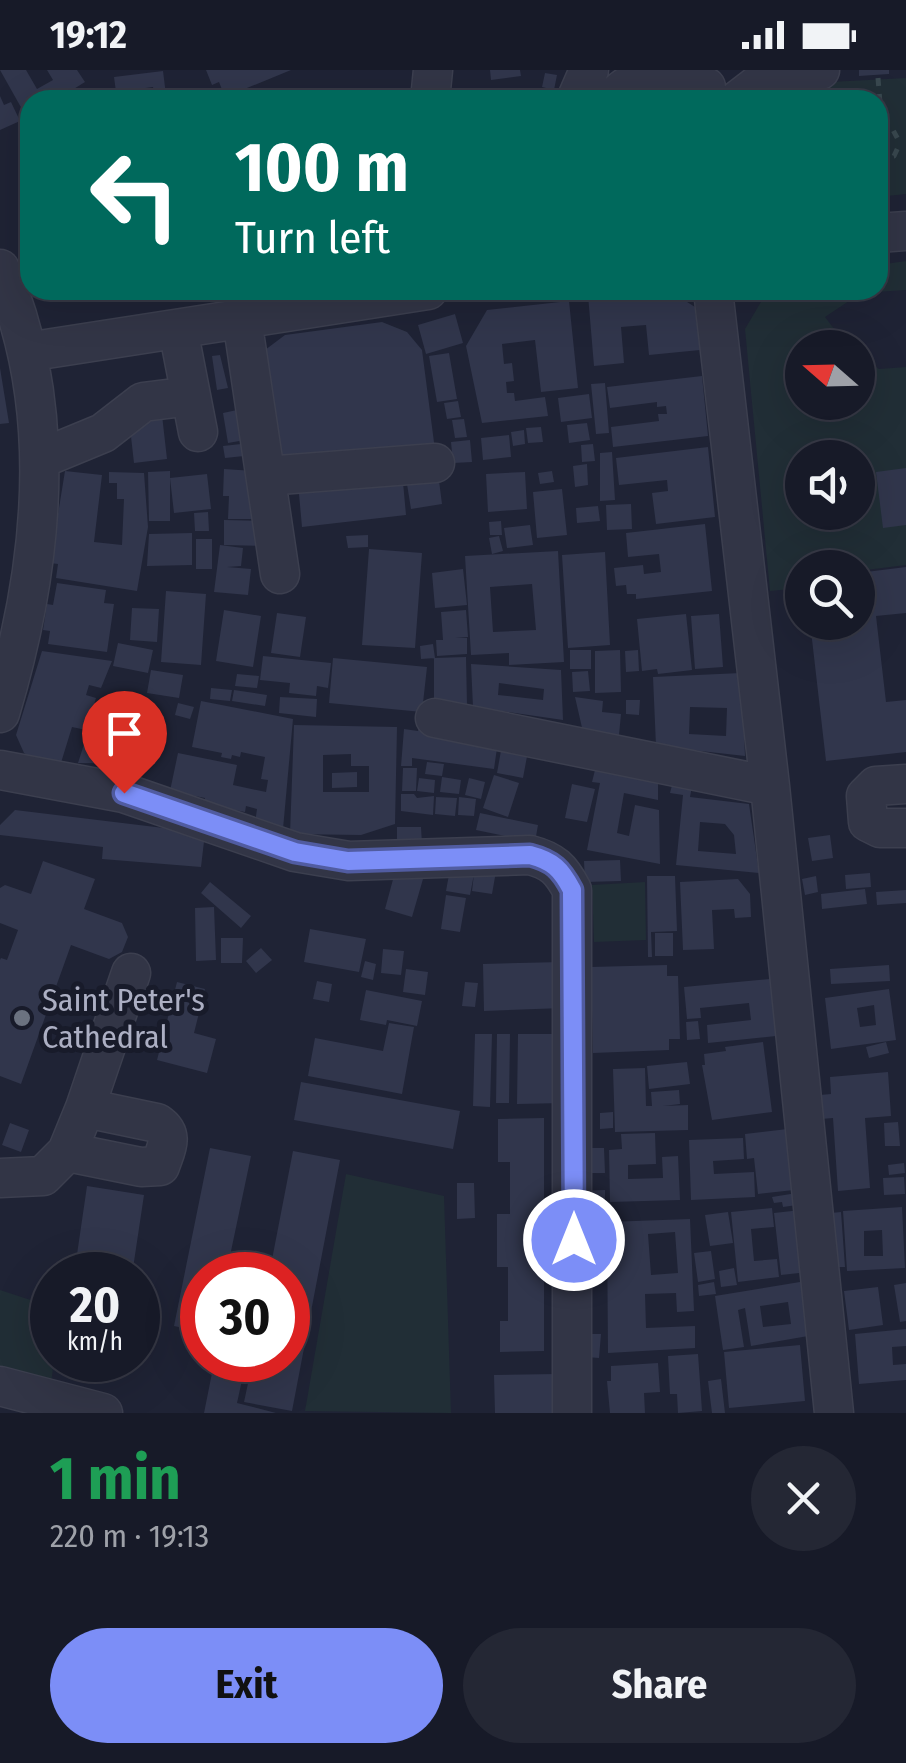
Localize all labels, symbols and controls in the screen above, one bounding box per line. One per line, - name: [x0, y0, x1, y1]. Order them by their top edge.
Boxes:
- text: 19:12: [50, 12, 127, 58]
- text: 100 m: [235, 126, 409, 210]
- icon: left: [70, 130, 200, 260]
- text: Turn left: [235, 211, 390, 265]
- north arrow: [785, 330, 875, 420]
- map controls: [785, 330, 875, 640]
- button: sound: [785, 440, 875, 530]
- button: search: [785, 550, 875, 640]
- pin: [82, 691, 167, 794]
- icon: arrive: [97, 706, 152, 761]
- place label: Saint Peter's Cathedral: [42, 981, 205, 1056]
- marker: Saint Peter's Cathedral: [11, 1007, 33, 1029]
- position arrow: [522, 1188, 626, 1292]
- speed limit sign: 30: [180, 1252, 310, 1382]
- text: 20: [70, 1275, 120, 1335]
- text: km/h: [67, 1327, 123, 1357]
- text: 1 min: [50, 1443, 181, 1515]
- button: close: [751, 1446, 856, 1551]
- text: 220 m · 19:13: [50, 1517, 209, 1555]
- button: Exit: [50, 1628, 443, 1743]
- button: Share: [463, 1628, 856, 1743]

